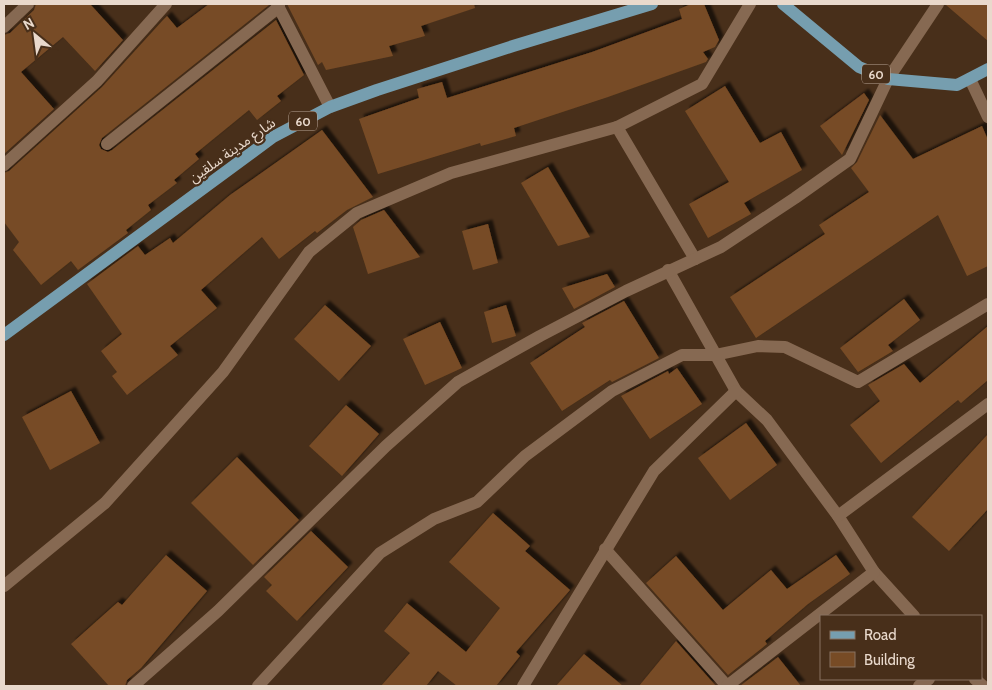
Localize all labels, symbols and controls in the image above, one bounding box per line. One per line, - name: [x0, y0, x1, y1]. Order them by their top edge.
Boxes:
- north arrow: [10, 10, 60, 60]
- text: N: [20, 13, 37, 34]
- road number: 60: [862, 64, 890, 84]
- road number: 60: [289, 112, 317, 130]
- street label: شارع مدينة سلقين: [185, 113, 280, 188]
- legend: [820, 615, 982, 680]
- text: Road: [864, 626, 897, 644]
- text: Building: [864, 651, 915, 669]

